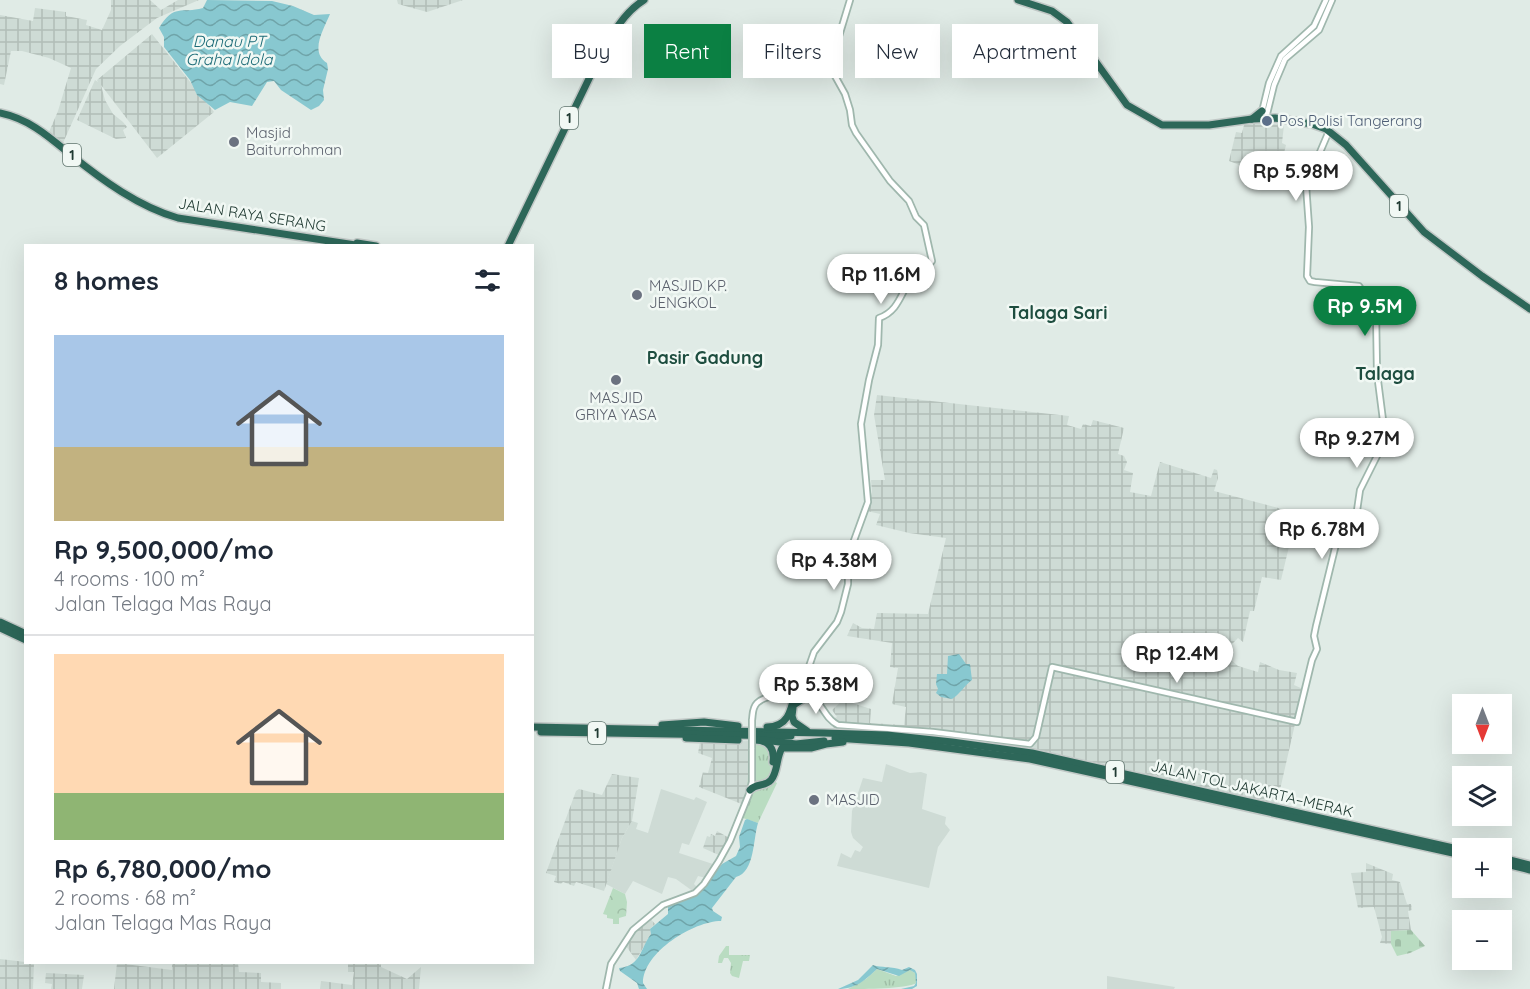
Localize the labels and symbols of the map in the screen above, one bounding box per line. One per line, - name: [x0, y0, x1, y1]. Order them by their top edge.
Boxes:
- water label: Danau PT Graha Idola: [186, 31, 274, 69]
- road number: 1: [560, 107, 578, 129]
- place label: Pos Polisi Tangerang: [1279, 111, 1422, 130]
- marker: Pos Polisi Tangerang: [1260, 114, 1274, 128]
- place label: Masjid Baiturrohman: [246, 123, 342, 159]
- marker: Masjid Baiturrohman: [227, 135, 241, 149]
- road number: 1: [63, 144, 81, 166]
- pin: Rp 5.98M: [1234, 151, 1358, 202]
- street label: JALAN RAYA SERANG: [177, 193, 327, 236]
- road number: 1: [1390, 195, 1408, 217]
- pin: Rp 11.6M: [819, 254, 943, 305]
- place label: MASJID KP. JENGKOL: [649, 276, 727, 312]
- pin: Rp 9.5M: [1310, 286, 1420, 337]
- marker: MASJID KP. JENGKOL: [630, 288, 644, 302]
- district label: Talaga Sari: [1009, 301, 1107, 324]
- district label: Pasir Gadung: [647, 346, 763, 369]
- district label: Talaga: [1355, 362, 1415, 385]
- marker: MASJID GRIYA YASA: [609, 373, 623, 387]
- place label: MASJID GRIYA YASA: [575, 388, 657, 424]
- pin: Rp 9.27M: [1295, 418, 1419, 469]
- pin: Rp 6.78M: [1260, 509, 1384, 560]
- pin: Rp 4.38M: [772, 540, 896, 591]
- pin: Rp 12.4M: [1115, 633, 1239, 684]
- pin: Rp 5.38M: [754, 664, 878, 715]
- north arrow: [1452, 694, 1512, 754]
- road number: 1: [588, 722, 606, 744]
- street label: JALAN TOL JAKARTA–MERAK: [1149, 756, 1355, 821]
- road number: 1: [1106, 761, 1124, 783]
- place label: MASJID: [826, 790, 880, 809]
- marker: MASJID: [807, 793, 821, 807]

